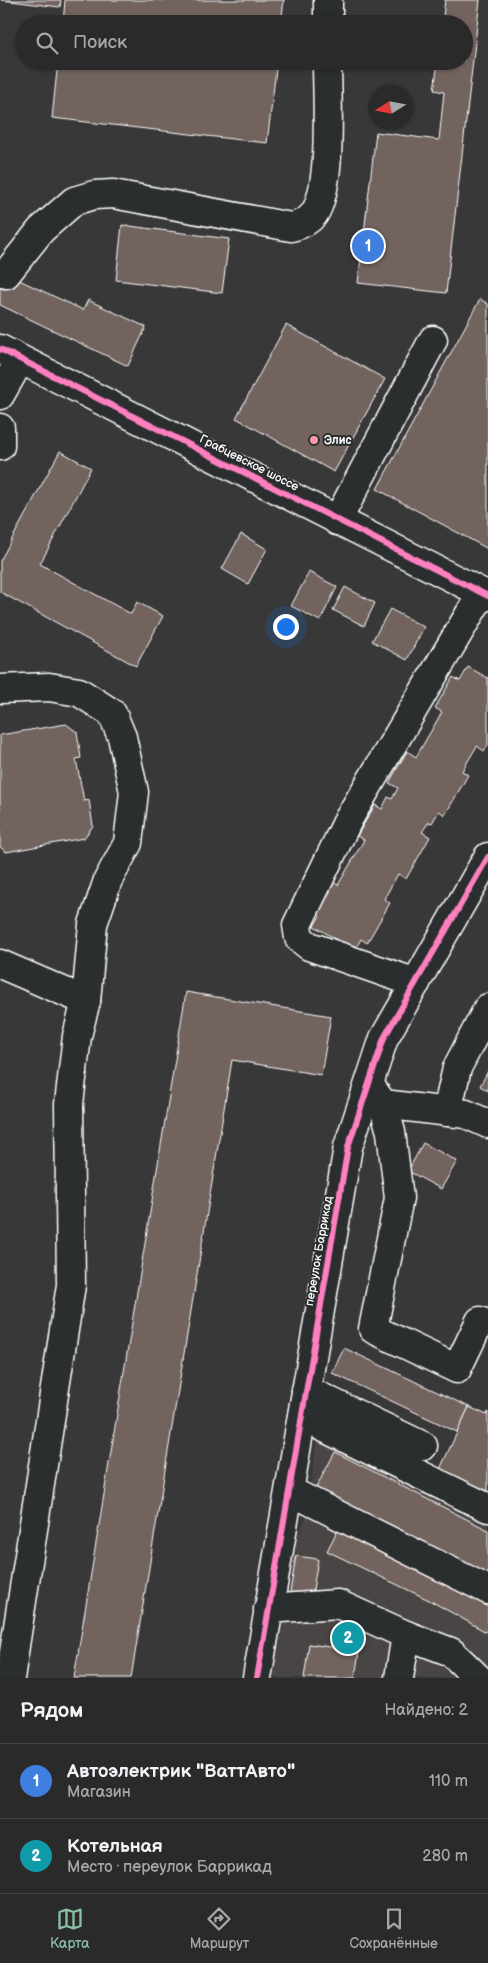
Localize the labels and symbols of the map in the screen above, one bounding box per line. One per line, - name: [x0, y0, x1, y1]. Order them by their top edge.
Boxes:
- north arrow: [368, 85, 413, 130]
- pin: 1: [352, 227, 384, 265]
- street label: Грабцевское шоссе: [197, 431, 301, 495]
- place label: Элис: [324, 433, 352, 448]
- marker: Элис: [308, 434, 320, 446]
- your location: [273, 614, 299, 640]
- street label: переулок Баррикад: [302, 1194, 336, 1307]
- pin: 2: [332, 1619, 364, 1657]

